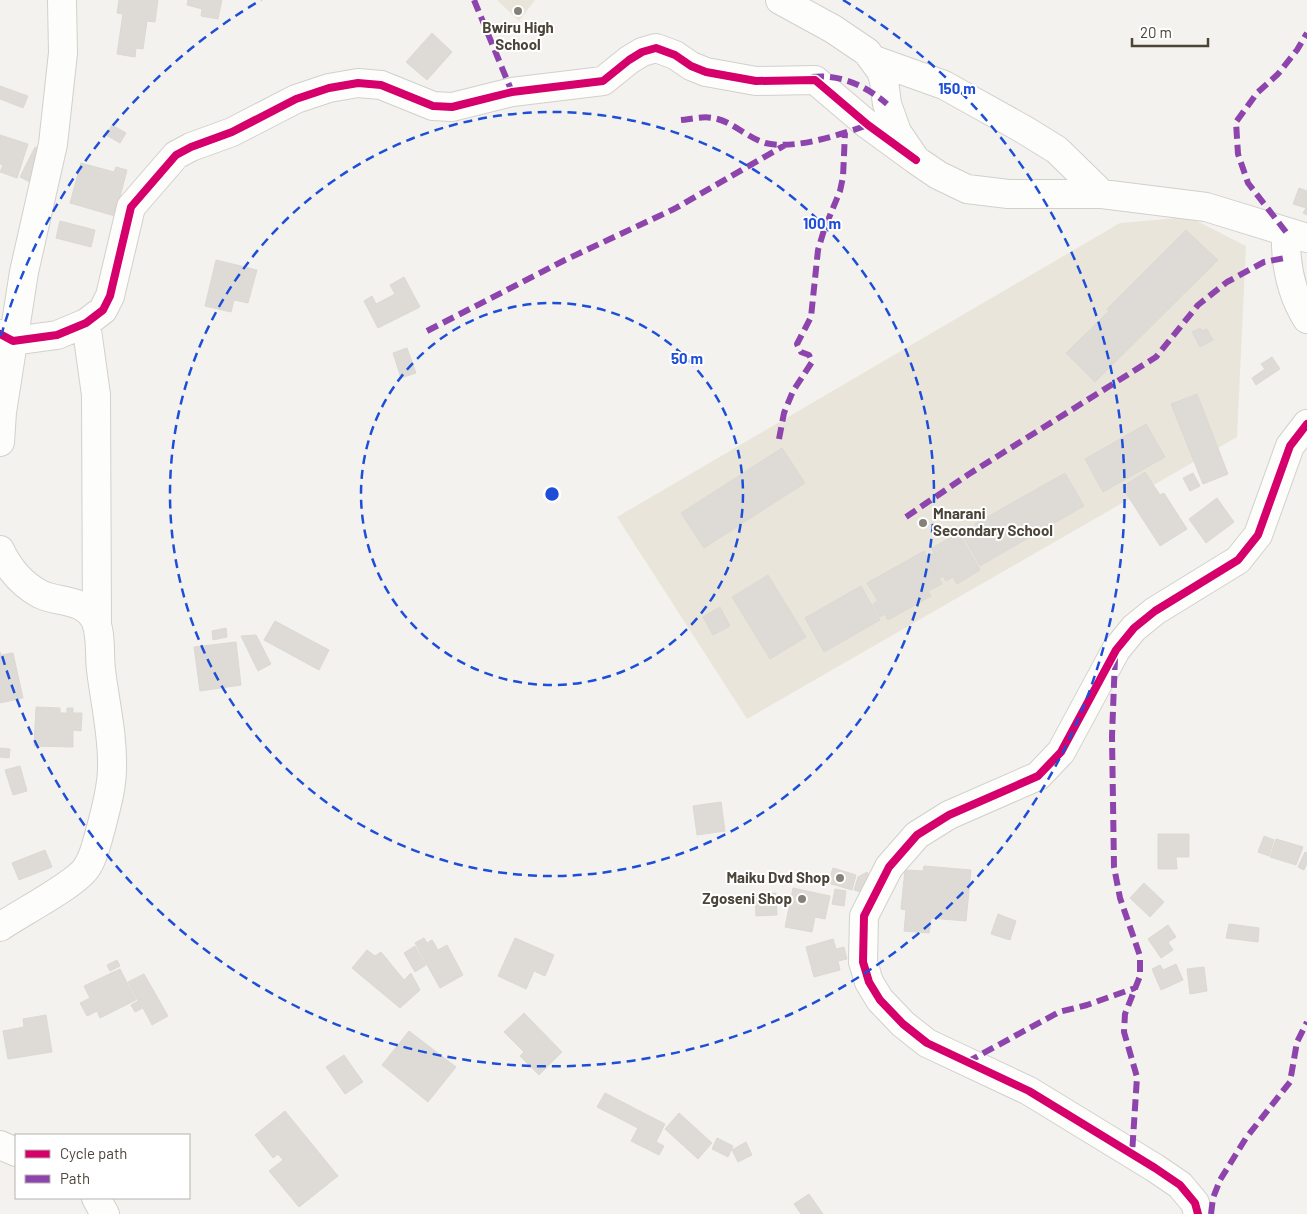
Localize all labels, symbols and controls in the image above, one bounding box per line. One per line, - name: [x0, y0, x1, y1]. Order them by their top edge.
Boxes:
- marker: Bwiru High School: [512, 5, 524, 17]
- scale bar: [1132, 15, 1208, 47]
- place label: Bwiru High School: [482, 18, 554, 53]
- text: 20 m: [1140, 23, 1172, 41]
- text: 150 m: [938, 79, 976, 97]
- text: 100 m: [803, 214, 841, 232]
- text: 50 m: [671, 349, 703, 367]
- centre of rings: [543, 485, 561, 503]
- place label: Mnarani Secondary School: [933, 504, 1053, 539]
- marker: Mnarani Secondary School: [917, 517, 929, 529]
- place label: Maiku Dvd Shop: [726, 868, 830, 886]
- marker: Maiku Dvd Shop: [834, 872, 846, 884]
- place label: Zgoseni Shop: [702, 889, 792, 907]
- marker: Zgoseni Shop: [796, 893, 808, 905]
- legend: [15, 1134, 190, 1199]
- text: Cycle path: [60, 1144, 127, 1162]
- text: Path: [60, 1169, 90, 1187]

